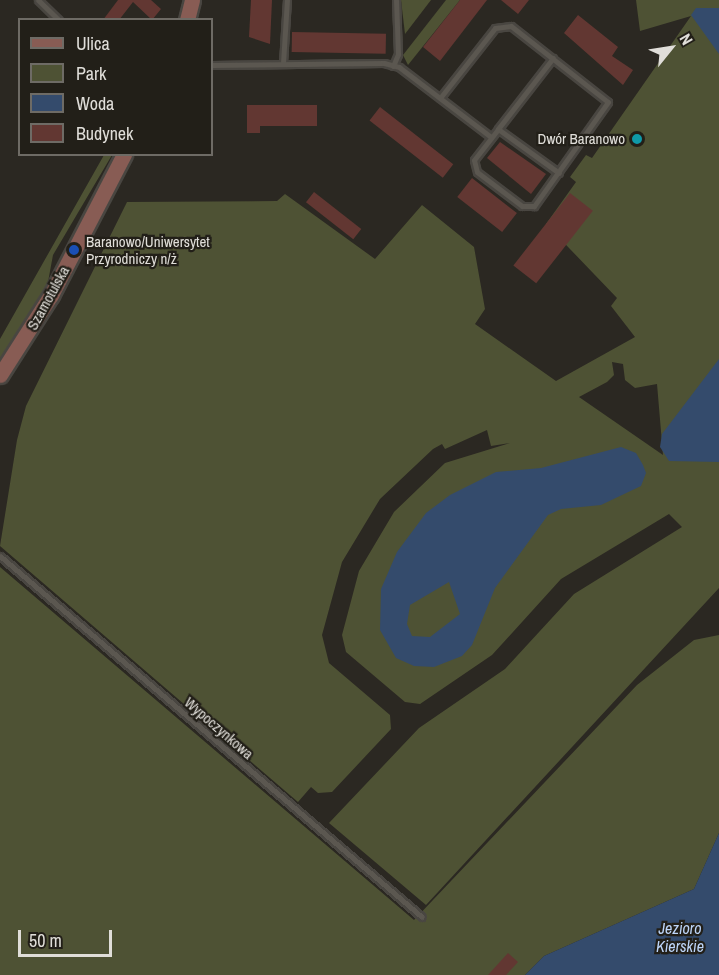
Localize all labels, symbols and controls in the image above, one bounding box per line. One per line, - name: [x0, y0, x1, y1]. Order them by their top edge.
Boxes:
- legend: [18, 18, 213, 156]
- north arrow: [641, 18, 701, 78]
- text: N: [675, 29, 698, 49]
- text: Ulica: [76, 31, 110, 56]
- text: Park: [76, 61, 106, 86]
- text: Woda: [76, 91, 114, 116]
- text: Budynek: [76, 121, 133, 146]
- place label: Dwór Baranowo: [538, 130, 625, 148]
- marker: Dwór Baranowo: [630, 132, 644, 146]
- place label: Baranowo/Uniwersytet Przyrodniczy n/ż: [86, 232, 210, 267]
- marker: Baranowo/Uniwersytet Przyrodniczy n/ż: [67, 243, 81, 257]
- street label: Szamotulska: [23, 263, 73, 333]
- street label: Wypoczynkowa: [181, 693, 257, 763]
- scale bar: [21, 918, 116, 956]
- water label: Jezioro Kierskie: [656, 918, 704, 956]
- text: 50 m: [29, 928, 62, 953]

